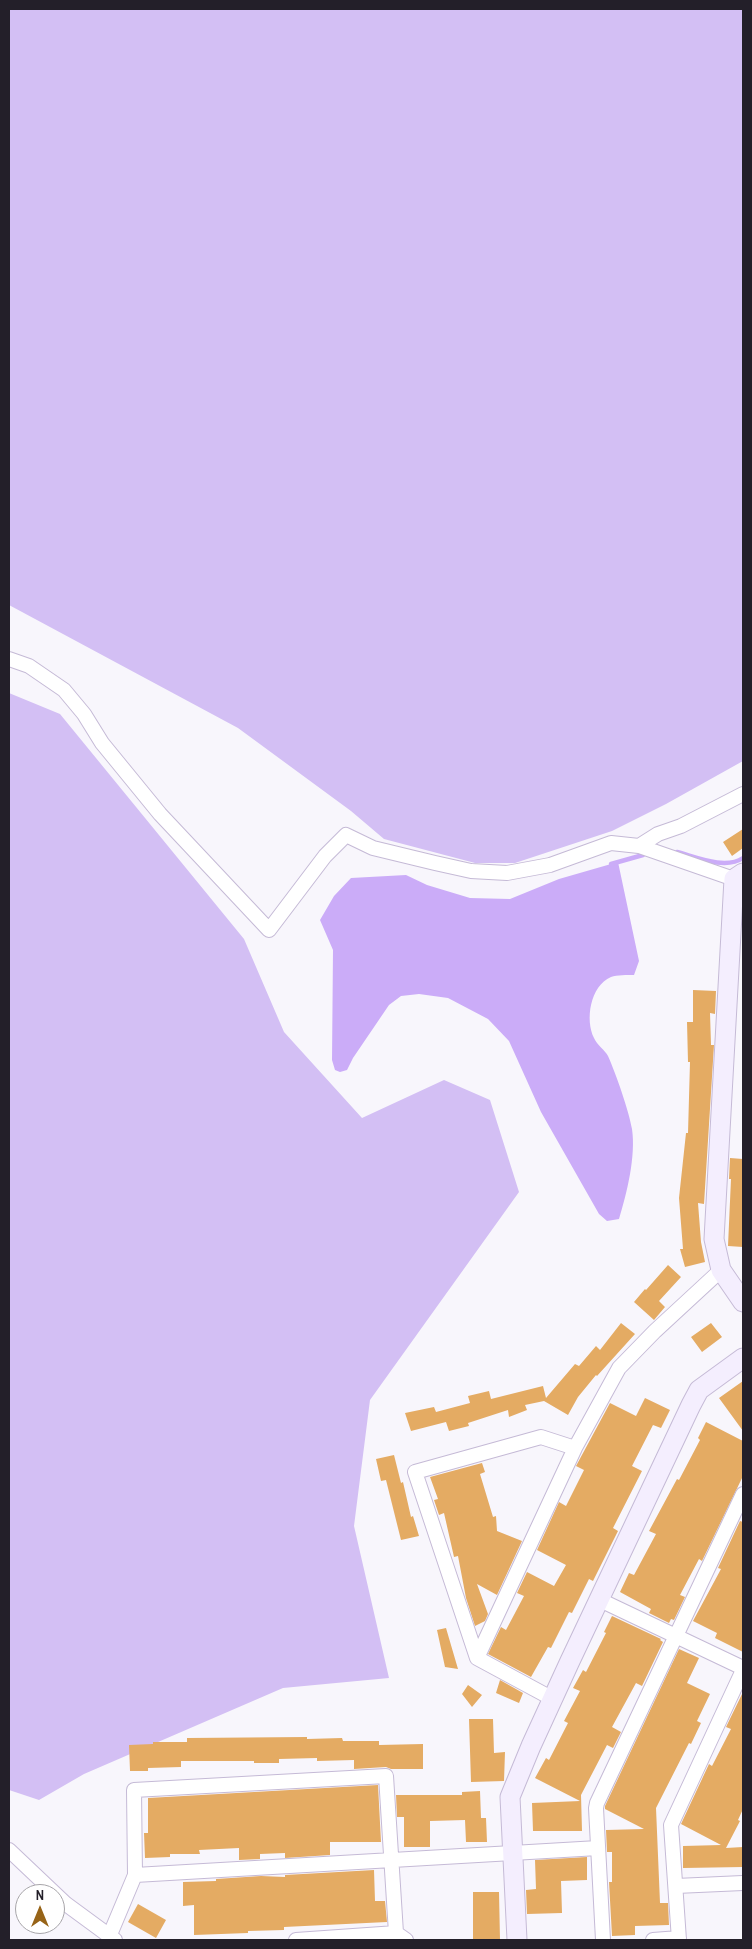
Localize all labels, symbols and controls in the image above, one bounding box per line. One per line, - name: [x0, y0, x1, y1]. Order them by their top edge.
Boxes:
- north arrow: [15, 1884, 65, 1934]
- text: N: [36, 1886, 44, 1904]

